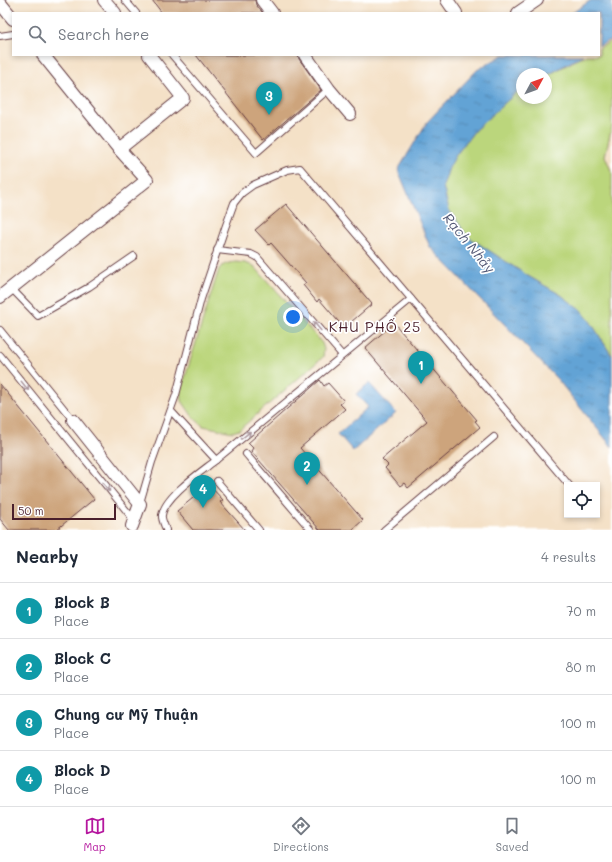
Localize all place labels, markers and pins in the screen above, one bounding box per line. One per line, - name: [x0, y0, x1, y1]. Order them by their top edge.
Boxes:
- pin: 3: [256, 82, 282, 115]
- pin: 1: [408, 351, 434, 384]
- pin: 2: [294, 452, 320, 485]
- pin: 4: [190, 475, 216, 508]

